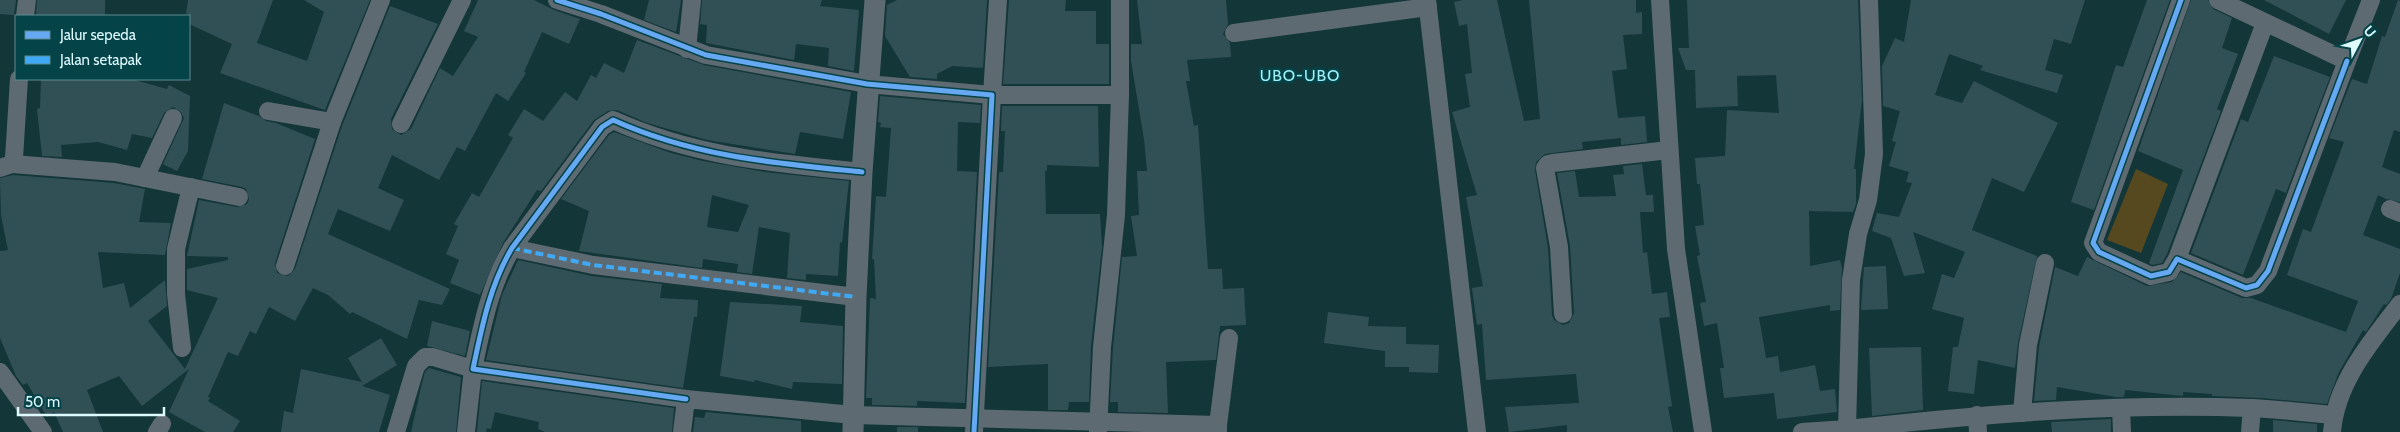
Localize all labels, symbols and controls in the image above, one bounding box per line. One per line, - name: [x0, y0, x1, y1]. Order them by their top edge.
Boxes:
- legend: [15, 15, 190, 80]
- north arrow: [2335, 15, 2385, 65]
- text: U: [2360, 22, 2380, 41]
- text: Jalur sepeda: [59, 26, 137, 44]
- text: Jalan setapak: [59, 51, 142, 69]
- district label: UBO-UBO: [1260, 66, 1340, 85]
- scale bar: [18, 384, 164, 416]
- text: 50 m: [25, 393, 60, 411]

